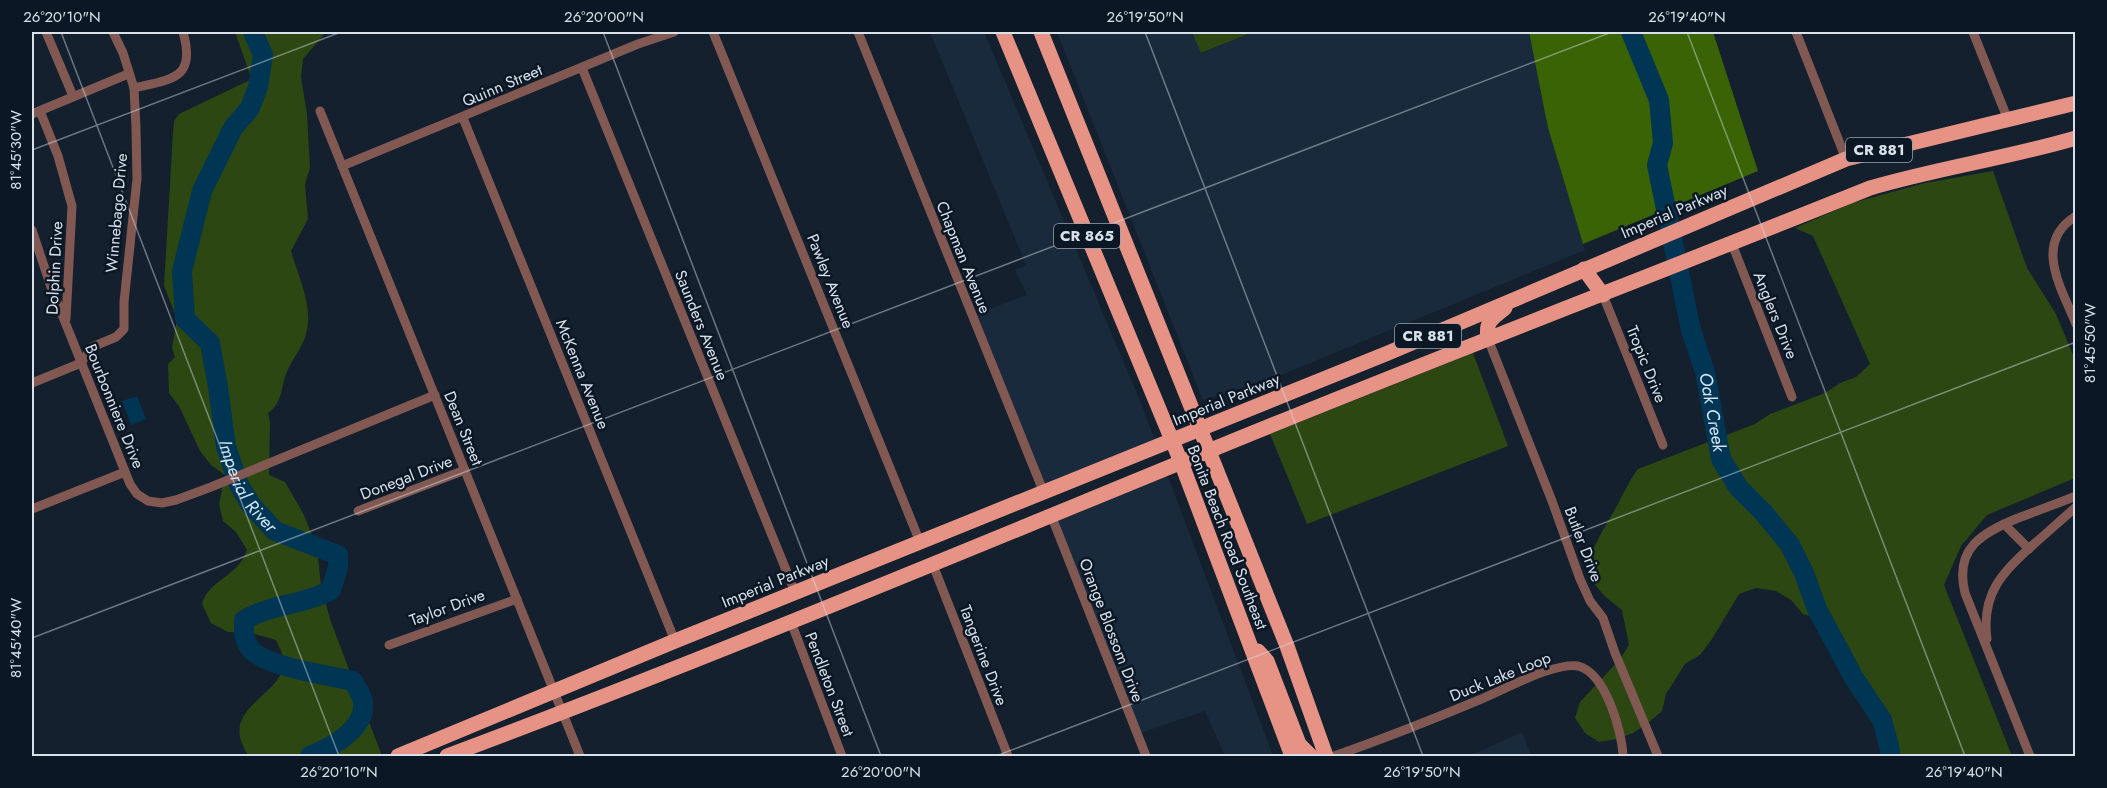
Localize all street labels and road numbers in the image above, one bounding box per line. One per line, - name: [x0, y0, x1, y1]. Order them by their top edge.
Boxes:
- street label: Quinn Street: [459, 58, 546, 113]
- road number: CR 881: [1846, 138, 1912, 162]
- street label: Winnebago Drive: [100, 152, 133, 274]
- street label: Imperial Parkway: [1617, 178, 1732, 244]
- street label: Chapman Avenue: [931, 198, 997, 317]
- street label: Dolphin Drive: [41, 221, 68, 315]
- road number: CR 865: [1054, 224, 1120, 248]
- street label: Pawley Avenue: [801, 230, 860, 332]
- street label: Saunders Avenue: [669, 267, 734, 384]
- street label: Anglers Drive: [1748, 268, 1803, 362]
- street label: McKenna Avenue: [550, 316, 615, 433]
- street label: Tropic Drive: [1621, 322, 1672, 406]
- road number: CR 881: [1395, 324, 1461, 348]
- street label: Bourbonniere Drive: [79, 340, 150, 472]
- street label: Imperial Parkway: [1169, 367, 1284, 431]
- street label: Dean Street: [438, 388, 489, 469]
- street label: Bonita Beach Road Southeast: [1182, 442, 1273, 633]
- street label: Donegal Drive: [357, 449, 456, 506]
- street label: Butler Drive: [1559, 503, 1608, 585]
- street label: Imperial Parkway: [718, 549, 833, 613]
- street label: Orange Blossom Drive: [1074, 555, 1150, 705]
- street label: Taylor Drive: [406, 583, 488, 632]
- street label: Tangerine Drive: [954, 602, 1013, 709]
- street label: Pendleton Street: [799, 629, 860, 740]
- street label: Duck Lake Loop: [1446, 646, 1554, 707]

